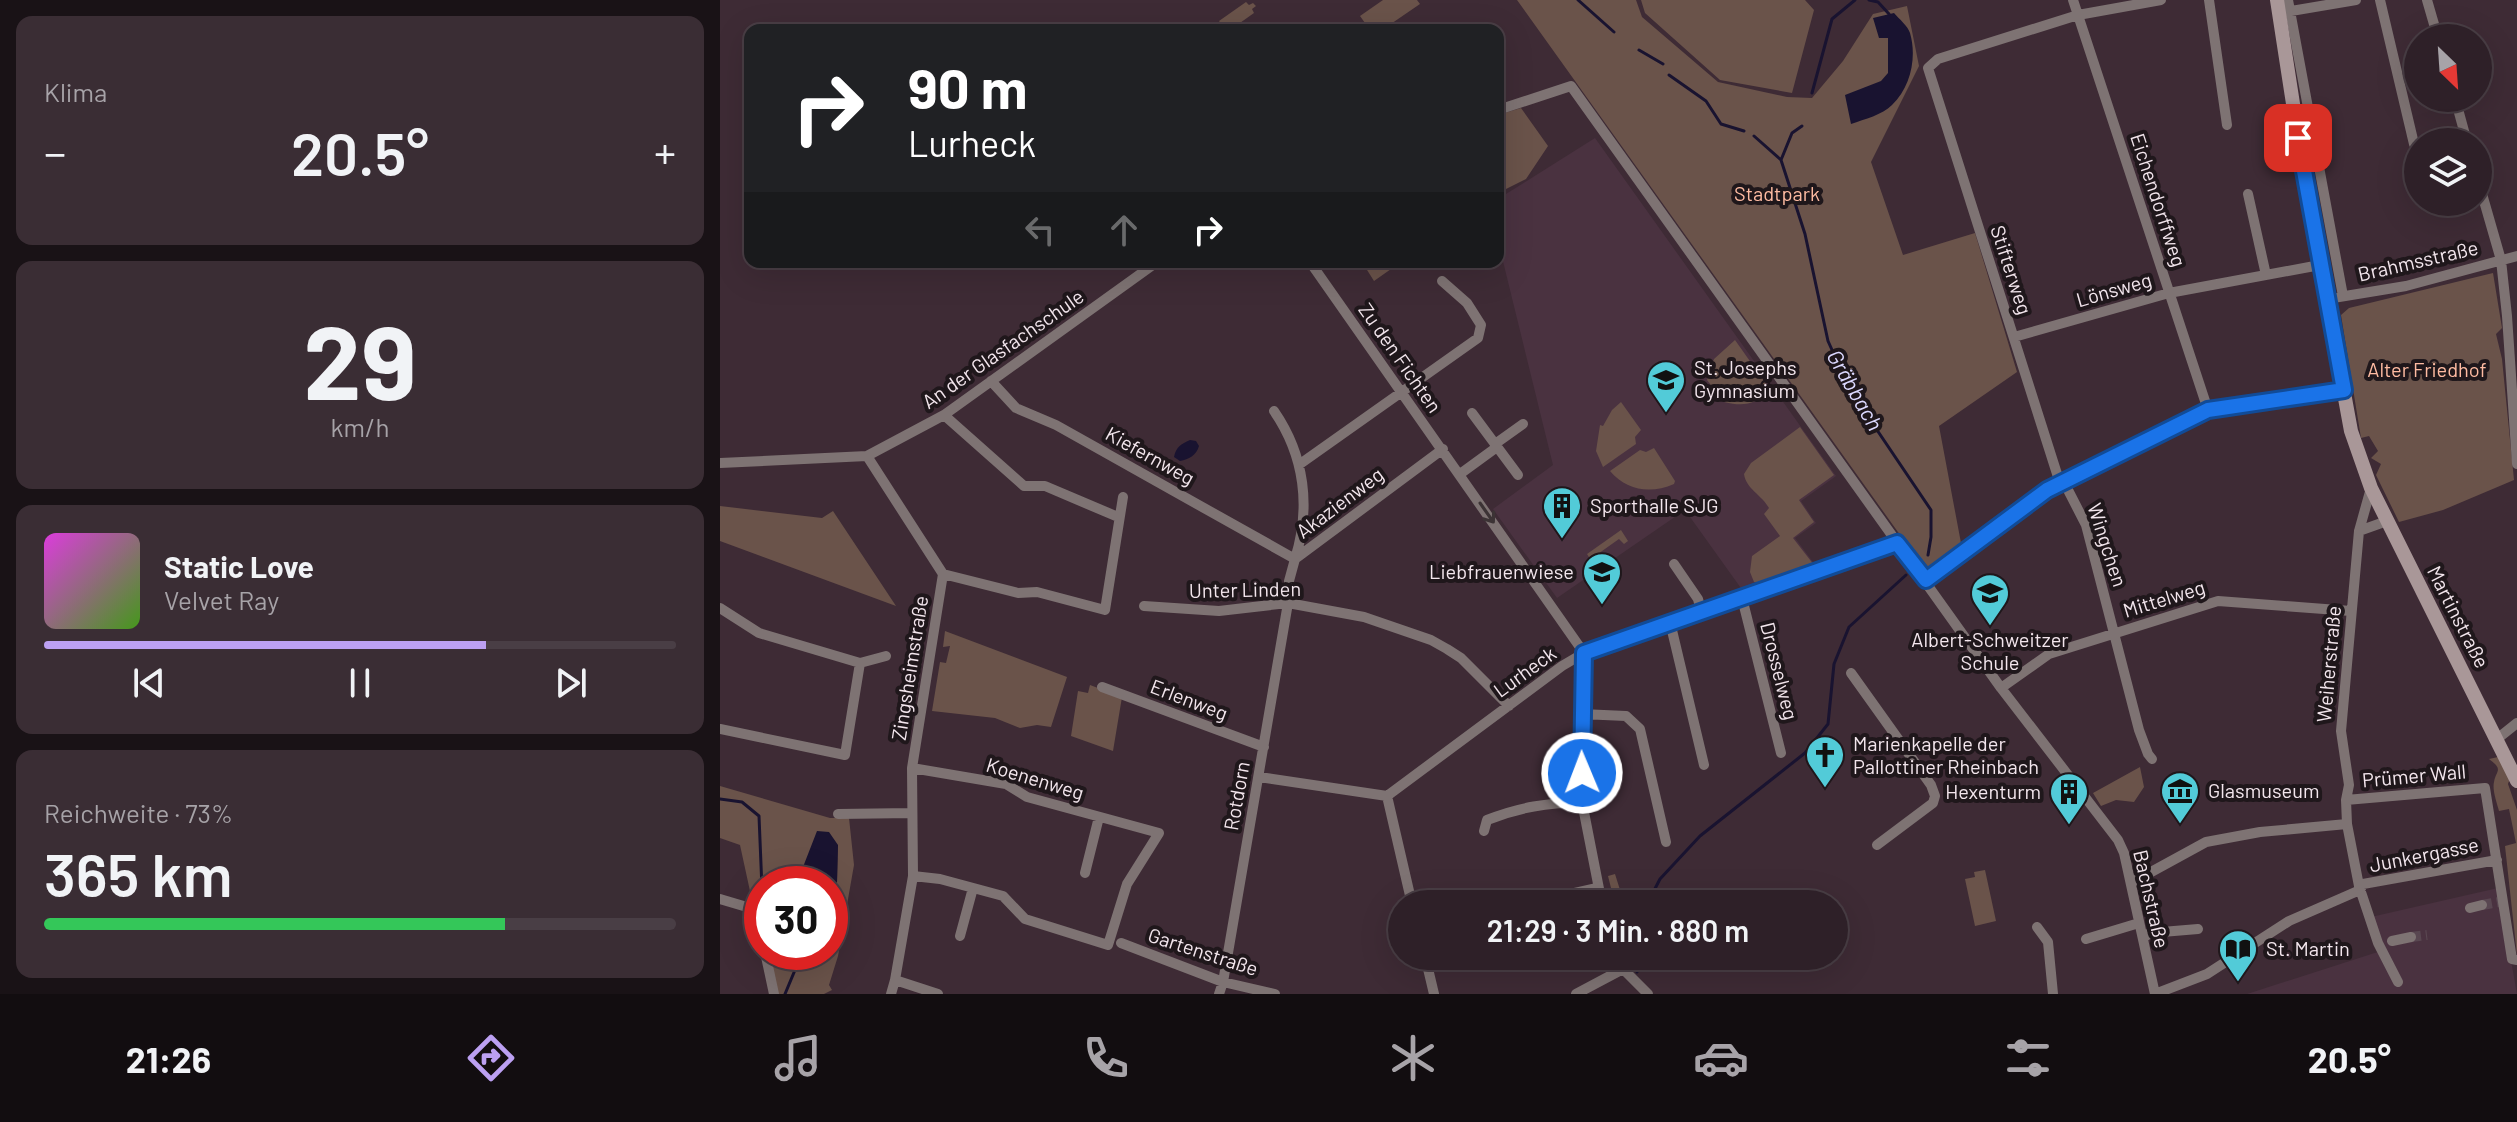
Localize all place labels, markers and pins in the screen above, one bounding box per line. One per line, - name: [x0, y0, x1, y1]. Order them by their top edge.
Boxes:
- pin: [2264, 104, 2332, 172]
- place label: St. Josephs Gymnasium: [1694, 355, 1797, 402]
- school or university icon: St. Josephs Gymnasium: [1645, 359, 1687, 414]
- building icon: Sporthalle SJG: [1541, 485, 1583, 540]
- place label: Sporthalle SJG: [1590, 493, 1719, 517]
- school or university icon: Liebfrauenwiese: [1581, 551, 1623, 606]
- place label: Liebfrauenwiese: [1429, 559, 1574, 583]
- school or university icon: Albert-Schweitzer Schule: [1969, 572, 2011, 627]
- place label: Albert-Schweitzer Schule: [1911, 627, 2069, 674]
- place label: Marienkapelle der Pallottiner Rheinbach: [1853, 731, 2039, 778]
- church icon: Marienkapelle der Pallottiner Rheinbach: [1804, 734, 1846, 789]
- museum icon: Glasmuseum: [2159, 770, 2201, 825]
- building icon: Hexenturm: [2048, 771, 2090, 826]
- place label: Glasmuseum: [2208, 778, 2320, 802]
- place label: Hexenturm: [1945, 779, 2041, 803]
- library icon: St. Martin: [2217, 928, 2259, 983]
- place label: St. Martin: [2266, 936, 2350, 960]

